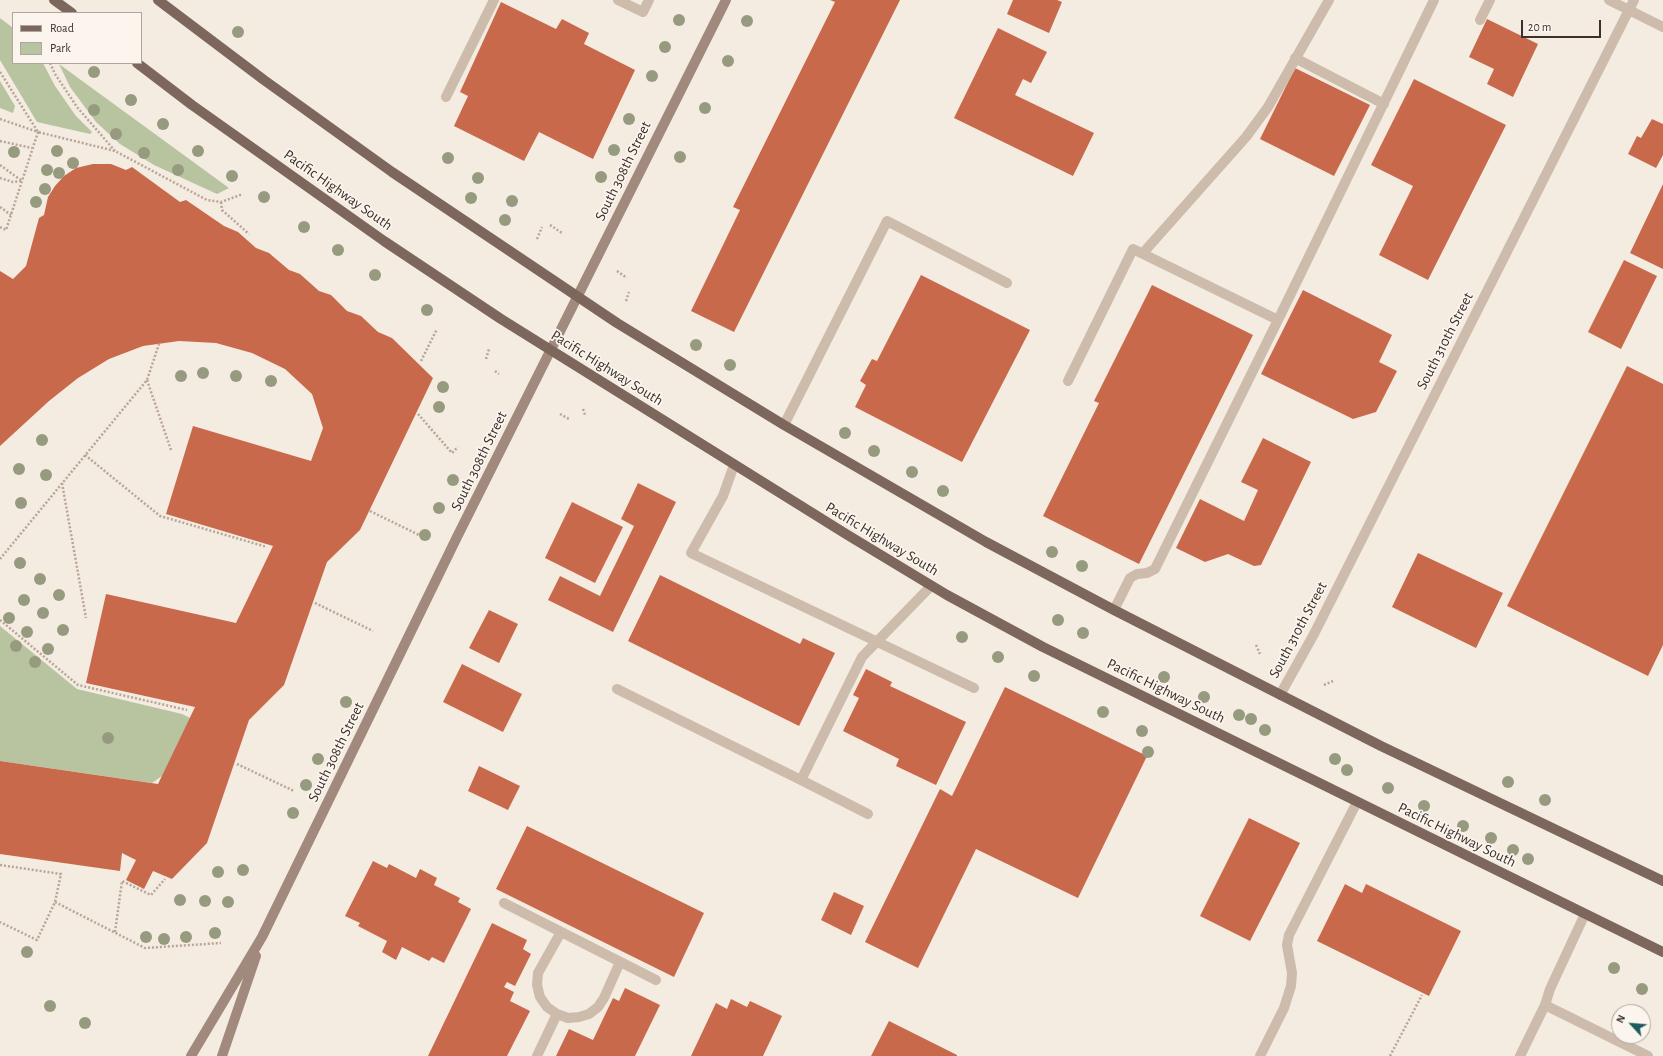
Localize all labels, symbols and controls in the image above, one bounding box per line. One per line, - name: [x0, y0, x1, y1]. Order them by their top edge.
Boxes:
- legend: [12, 12, 142, 64]
- scale bar: [1523, 12, 1603, 38]
- text: 20 m: [1528, 21, 1551, 33]
- text: Road: [50, 22, 74, 34]
- text: Park: [50, 42, 71, 54]
- street label: South 308th Street: [591, 118, 655, 224]
- street label: Pacific Highway South: [280, 146, 396, 234]
- street label: South 310th Street: [1413, 289, 1477, 393]
- street label: Pacific Highway South: [548, 326, 666, 410]
- street label: South 308th Street: [447, 408, 511, 514]
- street label: Pacific Highway South: [822, 498, 942, 580]
- street label: South 310th Street: [1265, 579, 1331, 681]
- street label: Pacific Highway South: [1104, 655, 1228, 727]
- street label: South 308th Street: [304, 699, 368, 805]
- street label: Pacific Highway South: [1395, 799, 1519, 871]
- north arrow: [1611, 1004, 1651, 1044]
- text: N: [1614, 1013, 1627, 1025]

